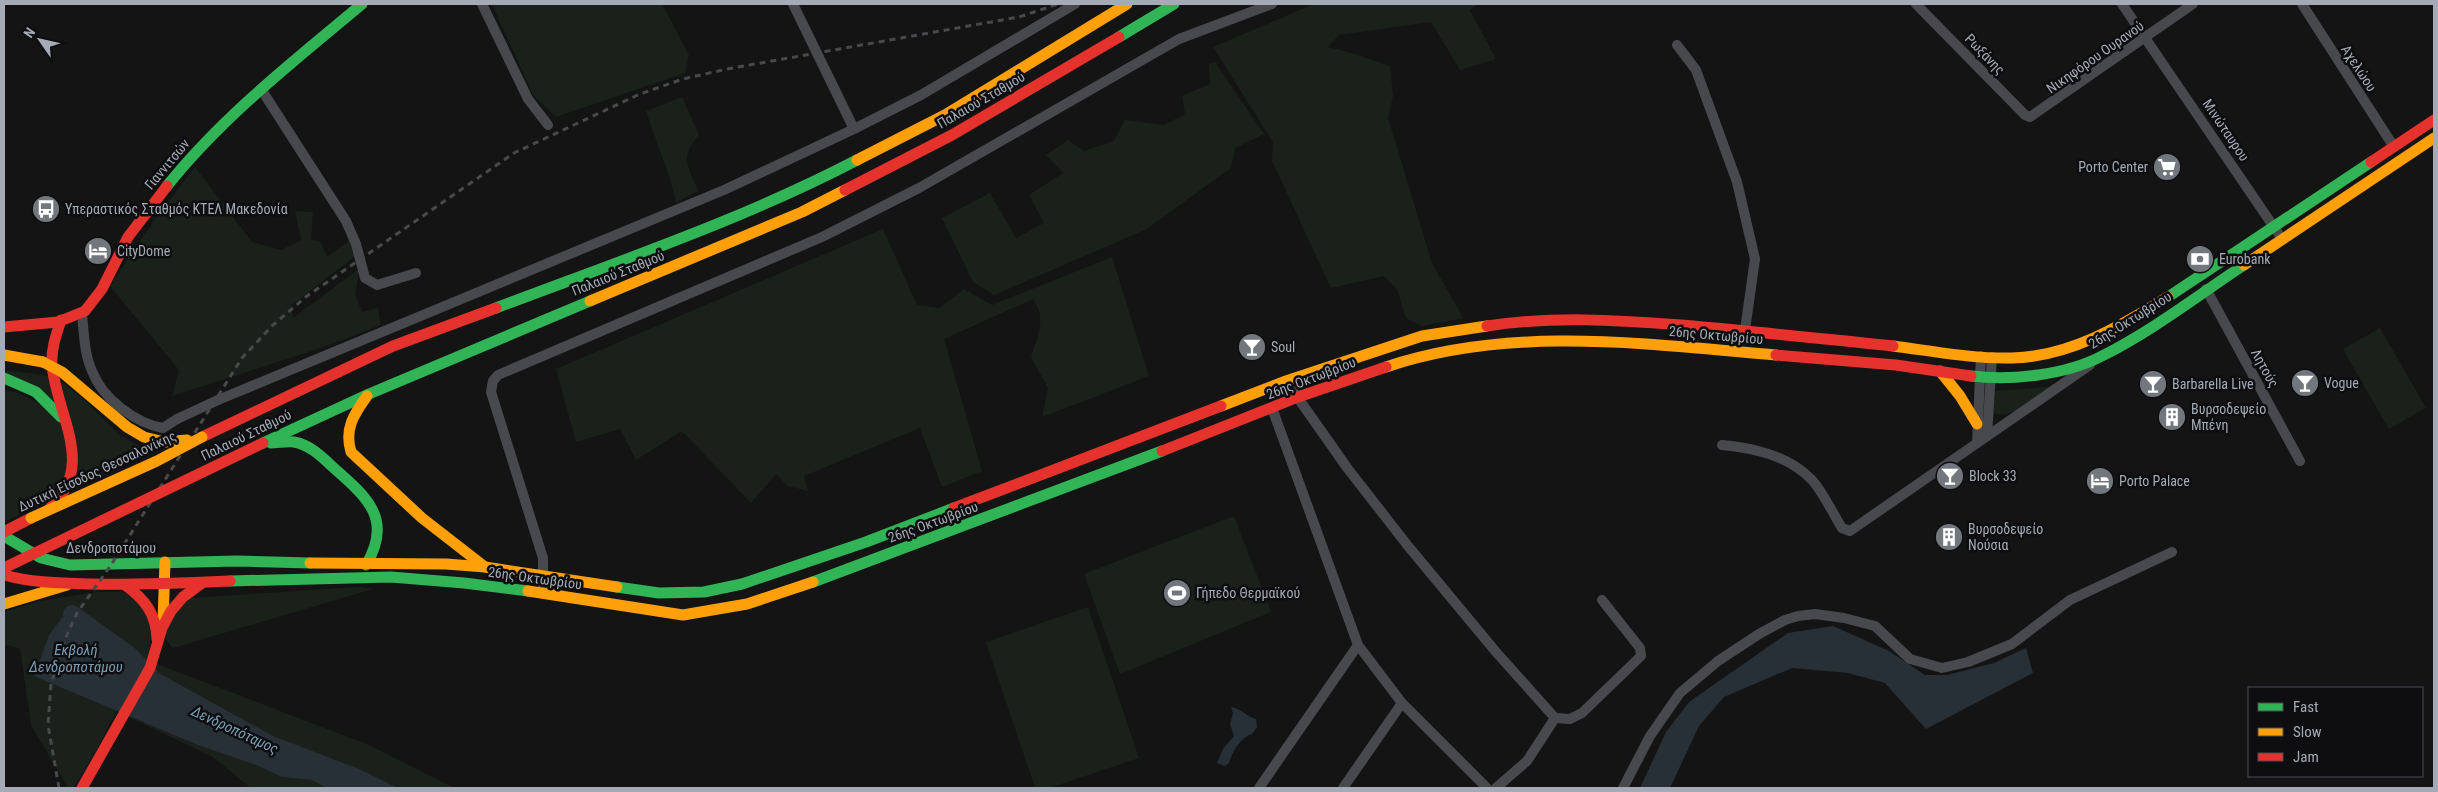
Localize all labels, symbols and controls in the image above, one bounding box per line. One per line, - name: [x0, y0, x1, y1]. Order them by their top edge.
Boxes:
- north arrow: [15, 15, 65, 65]
- street label: Νικηφόρου Ουρανού: [2043, 17, 2148, 97]
- text: N: [20, 25, 38, 41]
- street label: Ρωξάνης: [1962, 30, 2008, 78]
- street label: Αχελώου: [2338, 42, 2380, 94]
- street label: Παλαιού Σταθμού: [934, 68, 1028, 132]
- street label: Μινώταυρου: [2199, 96, 2253, 164]
- street label: Γιαννιτσών: [141, 136, 193, 192]
- supermarket icon: Porto Center: [2152, 152, 2182, 182]
- place label: Porto Center: [2078, 159, 2148, 175]
- bus stop icon: Υπεραστικός Σταθμός ΚΤΕΛ Μακεδονία: [31, 194, 61, 224]
- place label: Υπεραστικός Σταθμός ΚΤΕΛ Μακεδονία: [65, 201, 288, 217]
- hotel icon: CityDome: [83, 236, 113, 266]
- place label: CityDome: [117, 243, 171, 259]
- bank icon: Eurobank: [2185, 244, 2215, 274]
- street label: Παλαιού Σταθμού: [569, 247, 667, 299]
- place label: Eurobank: [2219, 251, 2271, 267]
- street label: 26ης Οκτωβρίου: [2086, 288, 2175, 352]
- street label: 26ης Οκτωβρίου: [1668, 323, 1764, 347]
- bar icon: Soul: [1237, 332, 1267, 362]
- place label: Soul: [1271, 339, 1295, 355]
- street label: Λητούς: [2248, 346, 2282, 390]
- street label: 26ης Οκτωβρίου: [1264, 354, 1358, 402]
- bar icon: Vogue: [2290, 368, 2320, 398]
- bar icon: Barbarella Live: [2138, 369, 2168, 399]
- place label: Vogue: [2324, 375, 2359, 391]
- place label: Barbarella Live: [2172, 376, 2254, 392]
- place label: Βυρσοδεψείο Μπένη: [2191, 401, 2266, 433]
- building icon: Βυρσοδεψείο Μπένη: [2157, 402, 2187, 432]
- street label: Παλαιού Σταθμού: [198, 406, 294, 464]
- street label: Δυτική Είσοδος Θεσσαλονίκης: [16, 427, 178, 515]
- bar icon: Block 33: [1935, 461, 1965, 491]
- hotel icon: Porto Palace: [2085, 466, 2115, 496]
- place label: Block 33: [1969, 468, 2017, 484]
- place label: Porto Palace: [2119, 473, 2190, 489]
- street label: 26ης Οκτωβρίου: [886, 498, 980, 546]
- place label: Βυρσοδεψείο Νούσια: [1968, 521, 2043, 553]
- building icon: Βυρσοδεψείο Νούσια: [1934, 522, 1964, 552]
- street label: Δενδροποτάμου: [66, 540, 156, 556]
- street label: 26ης Οκτωβρίου: [487, 564, 583, 593]
- sports icon: Γήπεδο Θερμαϊκού: [1162, 578, 1192, 608]
- place label: Γήπεδο Θερμαϊκού: [1196, 585, 1300, 601]
- water label: Εκβολή Δενδροποτάμου: [28, 641, 123, 676]
- legend: [2248, 687, 2423, 777]
- text: Fast: [2293, 698, 2318, 716]
- water label: Δενδροπόταμος: [188, 702, 281, 758]
- text: Slow: [2293, 723, 2322, 741]
- text: Jam: [2293, 748, 2319, 766]

